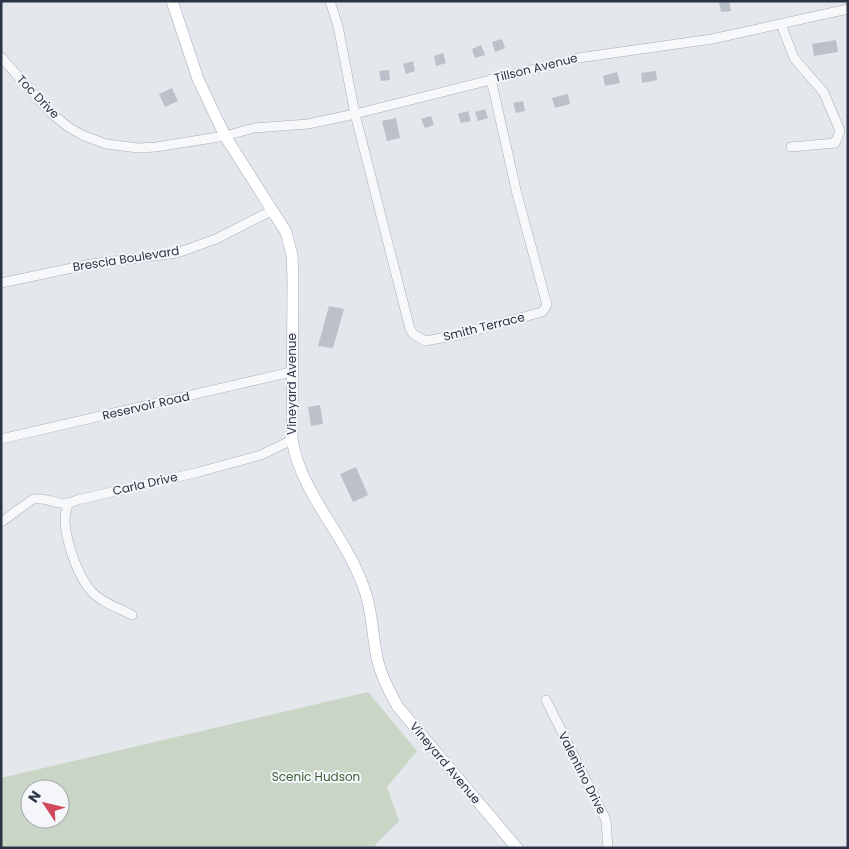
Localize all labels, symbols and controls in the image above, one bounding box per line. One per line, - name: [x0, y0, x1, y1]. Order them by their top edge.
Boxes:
- street label: Tillson Avenue: [492, 49, 579, 86]
- street label: Toc Drive: [13, 71, 63, 122]
- street label: Brescia Boulevard: [71, 242, 180, 275]
- street label: Smith Terrace: [441, 308, 526, 345]
- street label: Vineyard Avenue: [283, 333, 300, 435]
- street label: Reservoir Road: [101, 387, 191, 424]
- street label: Carla Drive: [111, 468, 179, 499]
- street label: Vineyard Avenue: [406, 718, 485, 807]
- street label: Valentino Drive: [554, 729, 611, 817]
- park label: Scenic Hudson: [272, 768, 360, 785]
- north arrow: [20, 779, 70, 829]
- text: N: [23, 786, 46, 807]

